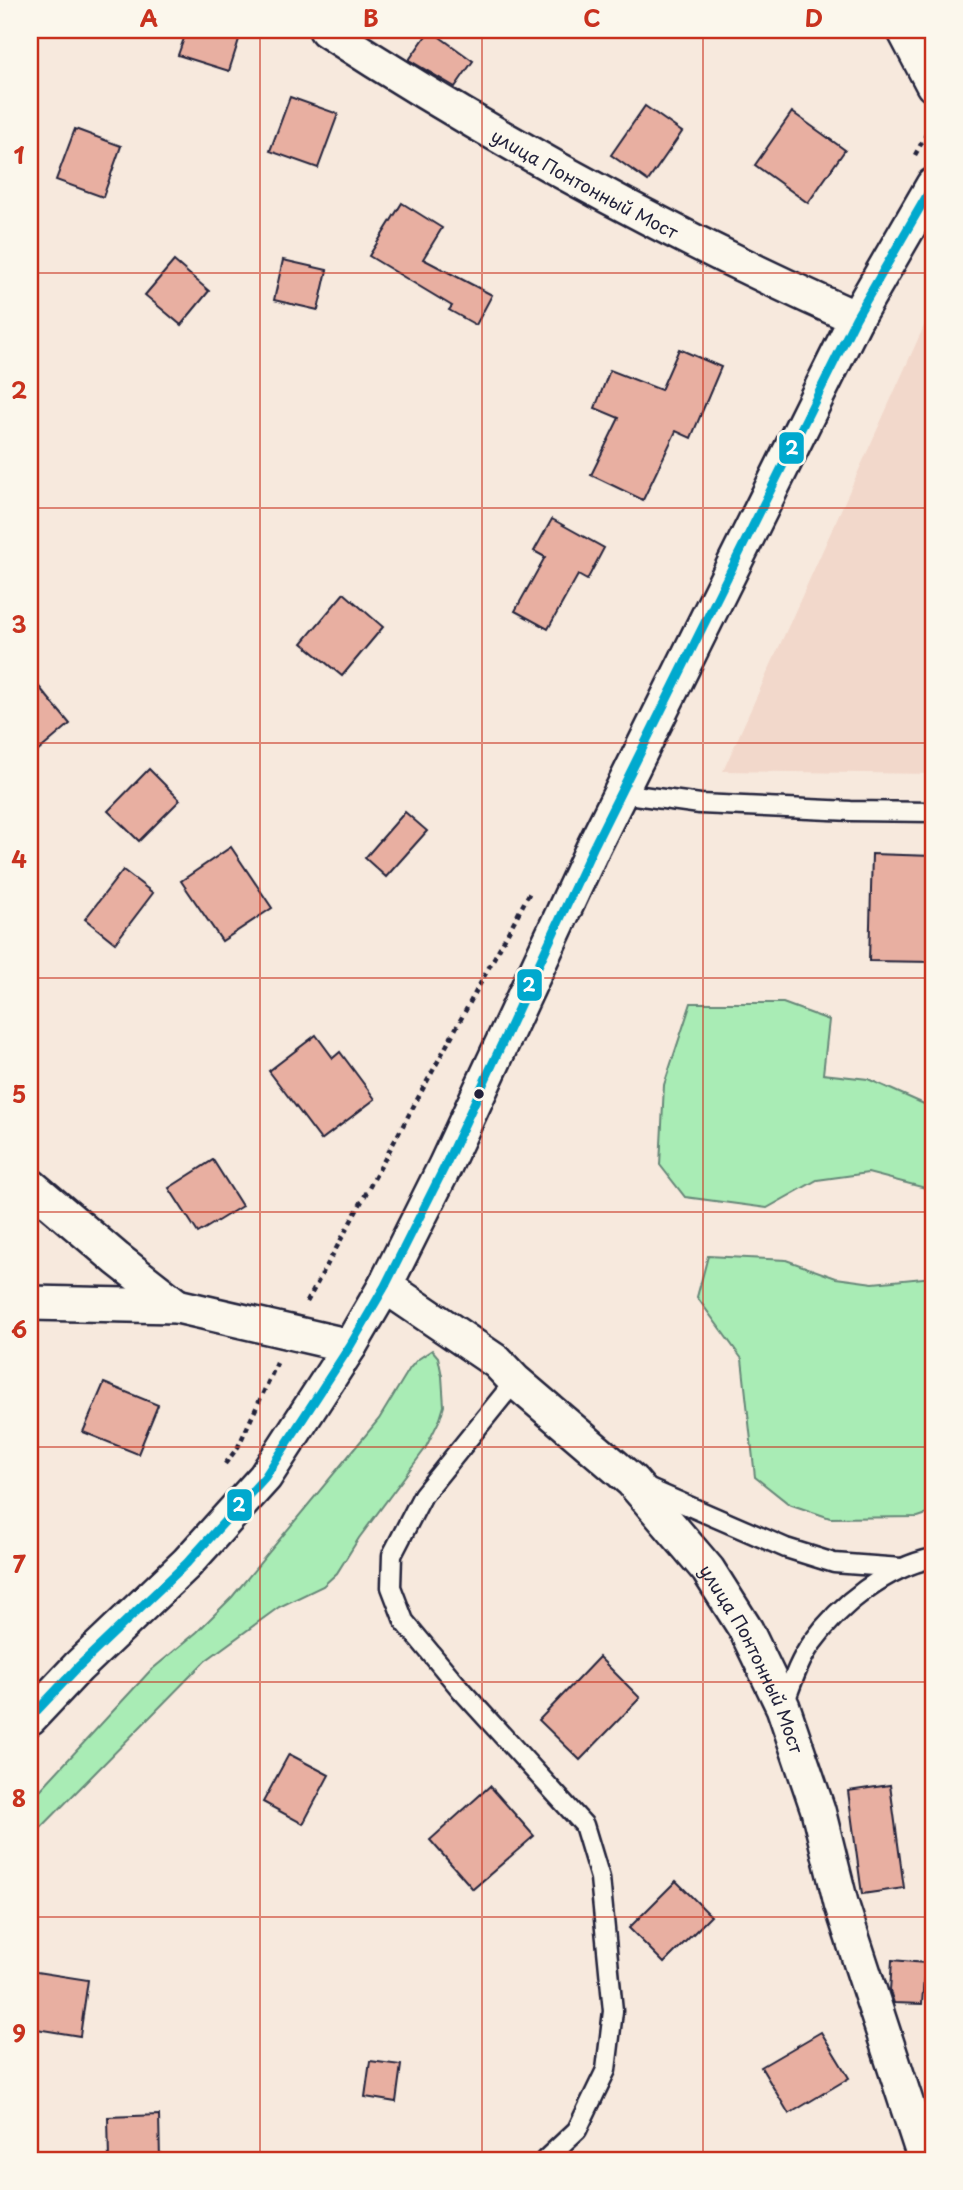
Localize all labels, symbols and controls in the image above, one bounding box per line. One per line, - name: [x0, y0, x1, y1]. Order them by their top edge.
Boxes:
- text: A: [140, 0, 158, 35]
- text: B: [363, 0, 379, 35]
- text: C: [583, 0, 601, 35]
- text: D: [805, 0, 823, 35]
- street label: улица Понтонный Мост: [487, 121, 684, 245]
- text: 1: [14, 137, 25, 172]
- text: 2: [11, 372, 27, 407]
- line badge: 2: [778, 431, 805, 465]
- text: 2: [785, 433, 799, 461]
- text: 3: [11, 606, 27, 641]
- text: 4: [11, 841, 27, 876]
- line badge: 2: [516, 968, 543, 1002]
- text: 2: [522, 970, 536, 998]
- text: 5: [12, 1076, 26, 1111]
- unlabelled marker: [472, 1087, 486, 1101]
- text: 6: [11, 1311, 27, 1346]
- line badge: 2: [226, 1488, 253, 1522]
- text: 2: [232, 1490, 246, 1518]
- text: 7: [12, 1546, 26, 1581]
- street label: улица Понтонный Мост: [694, 1559, 811, 1757]
- text: 8: [12, 1780, 26, 1815]
- text: 9: [12, 2015, 26, 2050]

